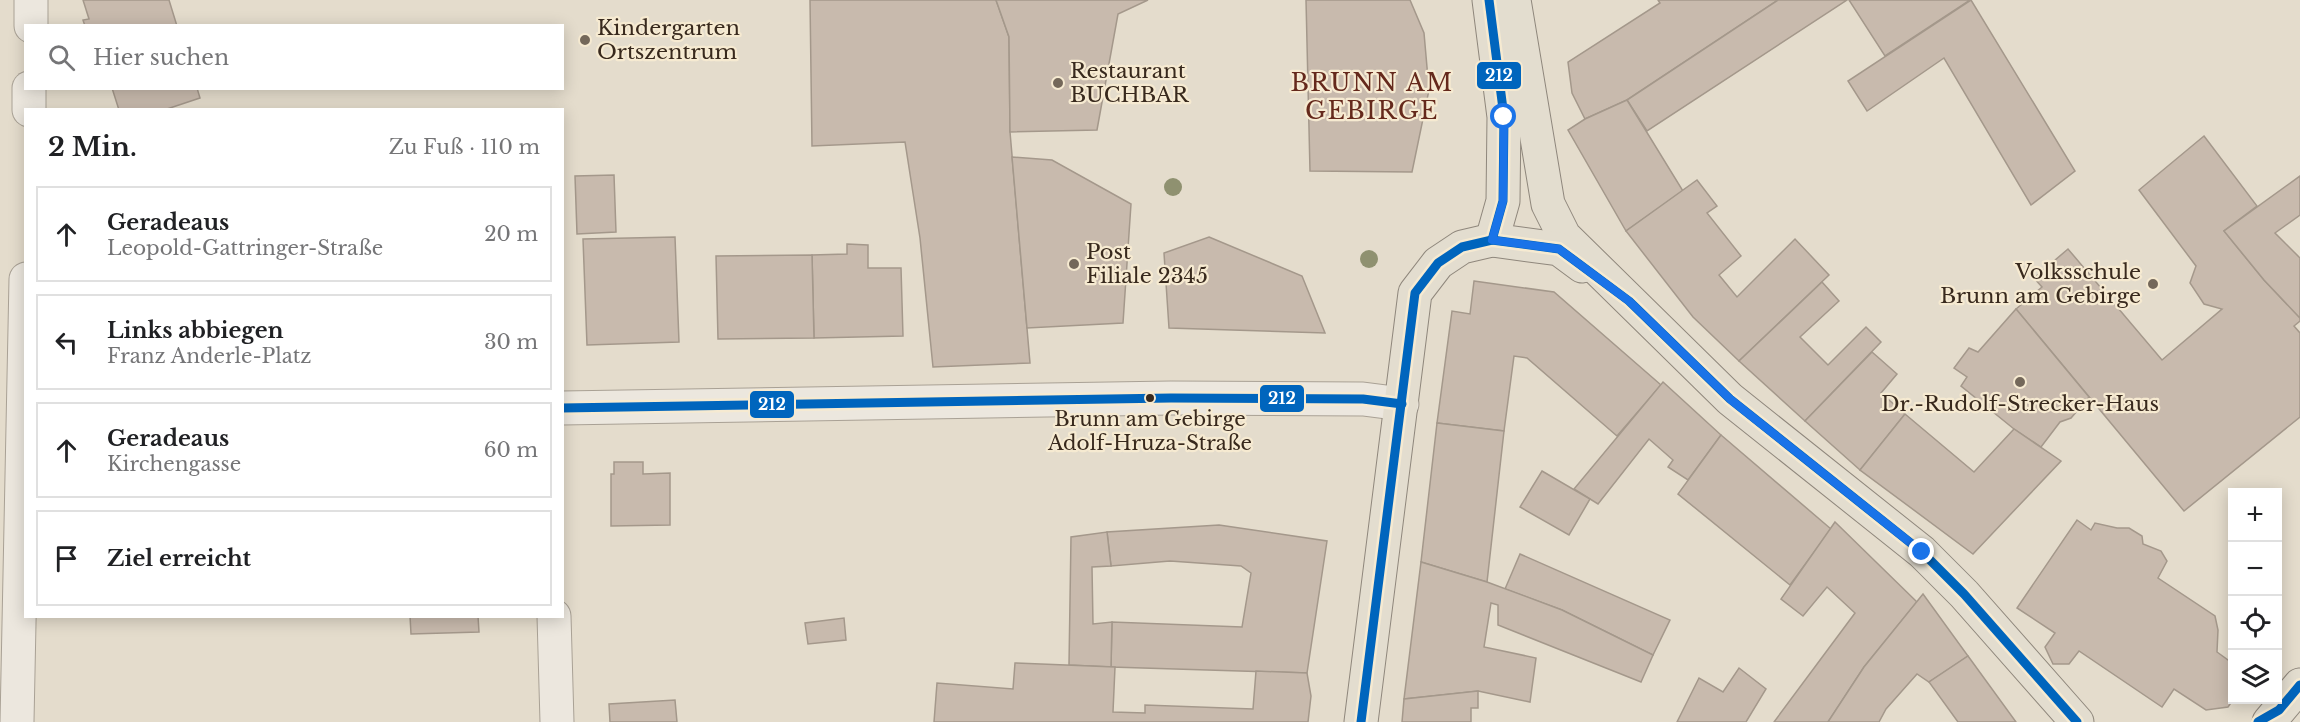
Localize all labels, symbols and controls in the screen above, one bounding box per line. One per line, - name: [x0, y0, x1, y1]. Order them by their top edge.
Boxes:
- place label: Kindergarten Ortszentrum: [597, 15, 740, 65]
- search box: [24, 24, 564, 90]
- marker: Kindergarten Ortszentrum: [578, 33, 592, 47]
- icon: search: [45, 41, 78, 74]
- text: Hier suchen: [93, 44, 229, 71]
- place label: Restaurant BUCHBAR: [1070, 58, 1190, 108]
- line badge: 212: [1476, 61, 1522, 90]
- text: 212: [1485, 65, 1513, 85]
- district label: BRUNN AM GEBIRGE: [1290, 68, 1454, 125]
- marker: Restaurant BUCHBAR: [1051, 76, 1065, 90]
- route start: [1490, 103, 1516, 129]
- text: 2 Min.: [48, 131, 137, 163]
- text: Zu Fuß · 110 m: [389, 135, 540, 159]
- text: Geradeaus: [107, 209, 229, 236]
- icon: ahead: [50, 218, 83, 251]
- text: 20 m: [484, 222, 538, 246]
- text: Leopold-Gattringer-Straße: [107, 236, 383, 260]
- place label: Post Filiale 2345: [1086, 239, 1208, 289]
- marker: Post Filiale 2345: [1067, 257, 1081, 271]
- place label: Volksschule Brunn am Gebirge: [1940, 259, 2141, 309]
- marker: Volksschule Brunn am Gebirge: [2146, 277, 2160, 291]
- text: Links abbiegen: [107, 317, 284, 344]
- icon: left: [50, 326, 83, 359]
- text: 30 m: [484, 330, 538, 354]
- text: Franz Anderle-Platz: [107, 344, 311, 368]
- marker: Dr.-Rudolf-Strecker-Haus: [2013, 375, 2027, 389]
- line badge: 212: [1259, 384, 1305, 413]
- text: 212: [1268, 388, 1296, 408]
- line badge: 212: [749, 390, 795, 419]
- place label: Dr.-Rudolf-Strecker-Haus: [1881, 391, 2159, 417]
- marker: Brunn am Gebirge Adolf-Hruza-Straße: [1144, 392, 1156, 404]
- text: 212: [758, 394, 786, 414]
- place label: Brunn am Gebirge Adolf-Hruza-Straße: [1047, 407, 1252, 455]
- text: Geradeaus: [107, 425, 229, 452]
- icon: ahead: [50, 434, 83, 467]
- text: 60 m: [484, 438, 538, 462]
- text: Kirchengasse: [107, 452, 241, 476]
- map controls: [2228, 488, 2282, 704]
- button: +: [2228, 488, 2282, 542]
- route end: [1908, 538, 1934, 564]
- icon: arrive: [50, 542, 83, 575]
- button: −: [2228, 542, 2282, 596]
- text: Ziel erreicht: [107, 545, 251, 572]
- button: locate: [2228, 596, 2282, 650]
- button: layers: [2228, 650, 2282, 704]

